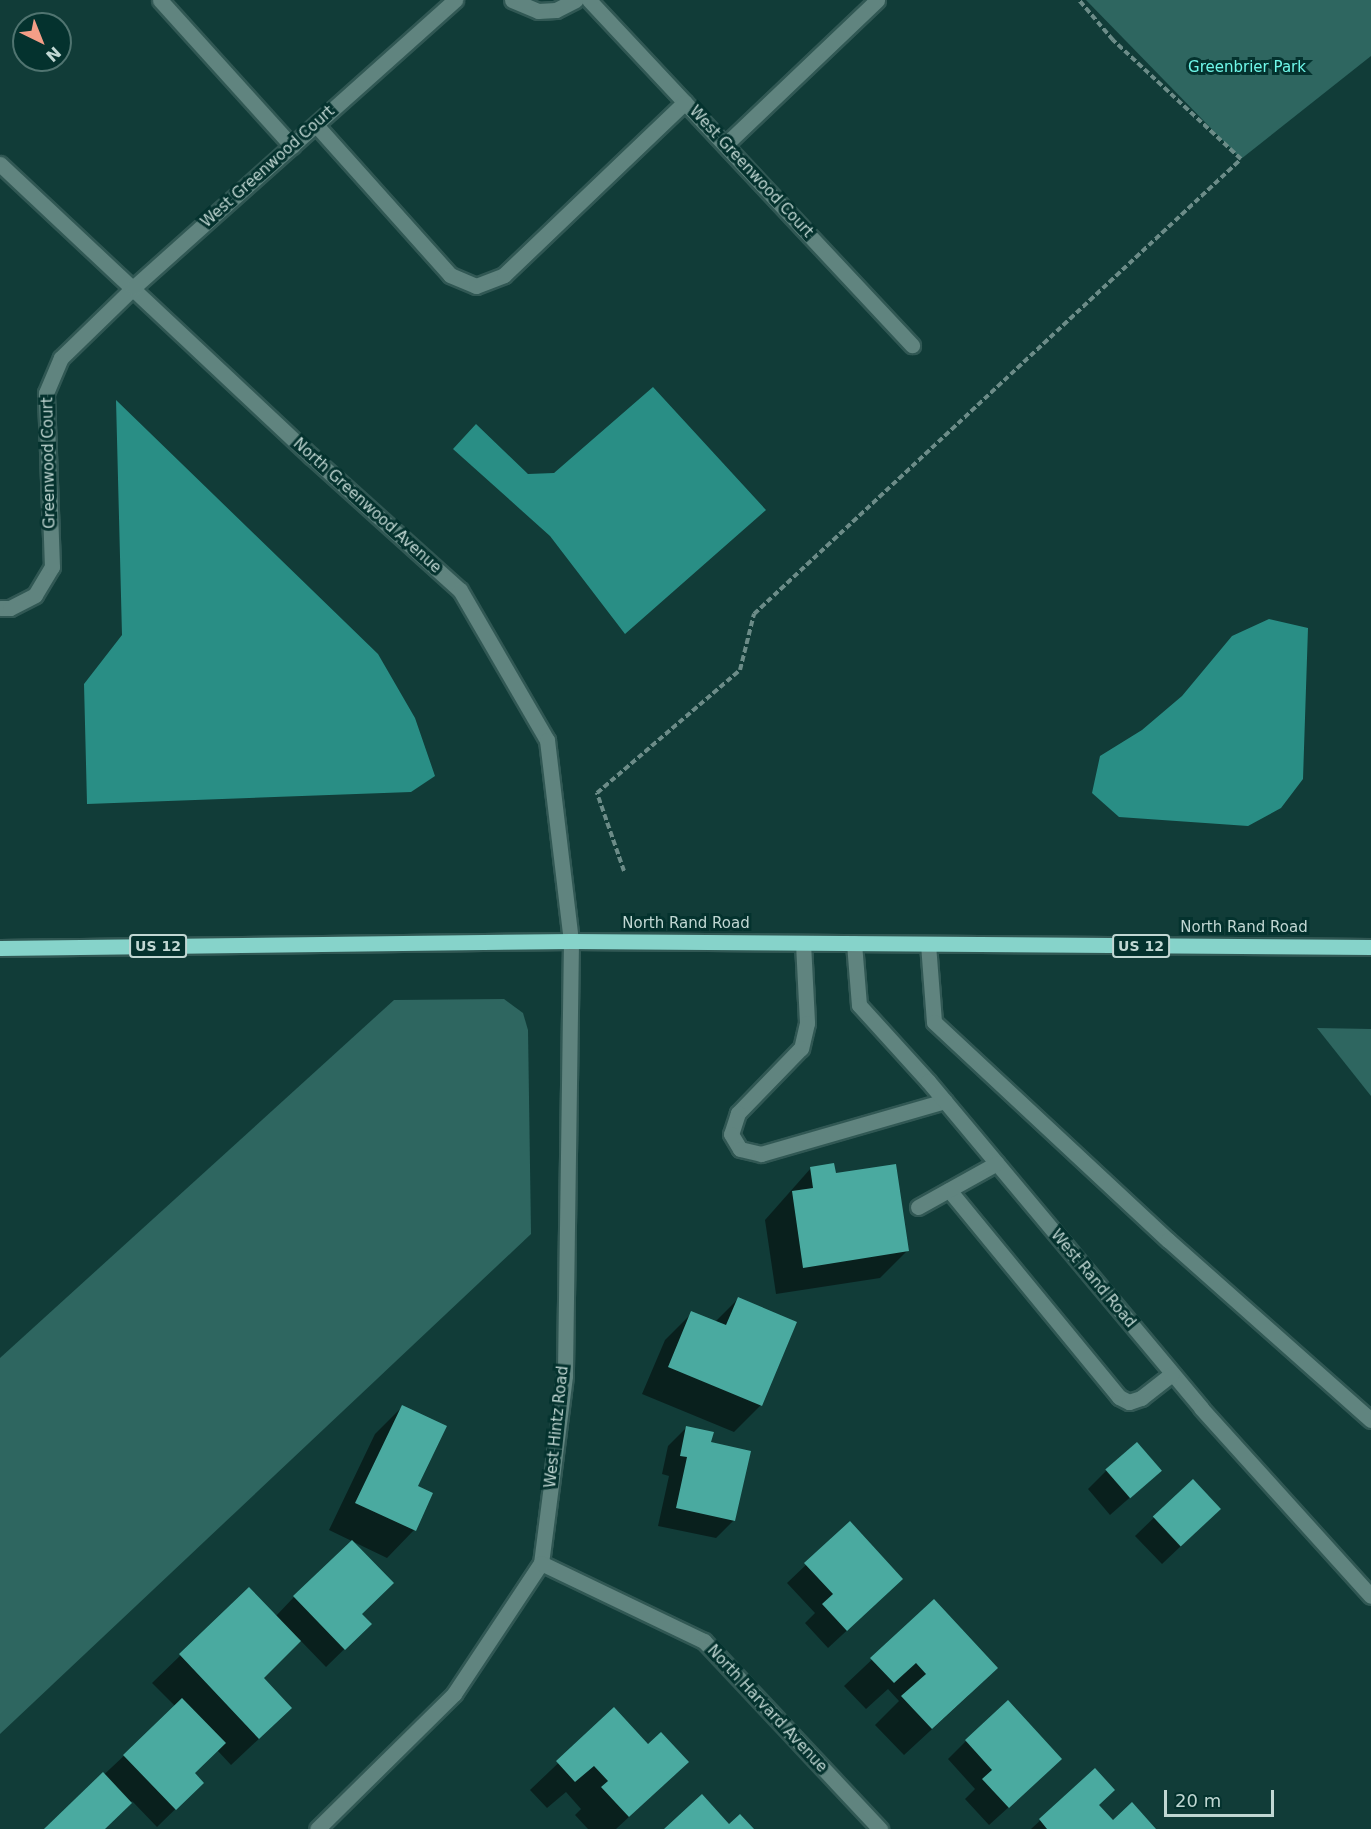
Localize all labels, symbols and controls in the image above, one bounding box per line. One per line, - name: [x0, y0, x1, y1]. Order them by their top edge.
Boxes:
- north arrow: [12, 12, 72, 72]
- text: N: [42, 43, 65, 66]
- park label: Greenbrier Park: [1188, 59, 1306, 77]
- street label: West Greenwood Court: [198, 102, 338, 232]
- street label: West Greenwood Court: [685, 103, 817, 241]
- street label: Greenwood Court: [39, 397, 59, 529]
- street label: North Greenwood Avenue: [289, 435, 445, 577]
- street label: North Rand Road: [622, 915, 750, 933]
- street label: North Rand Road: [1180, 919, 1308, 937]
- road number: US 12: [128, 935, 188, 957]
- road number: US 12: [1111, 935, 1171, 957]
- street label: West Rand Road: [1047, 1226, 1139, 1332]
- street label: West Hintz Road: [542, 1365, 572, 1489]
- street label: North Harvard Avenue: [703, 1642, 831, 1776]
- scale bar: [1167, 1778, 1276, 1816]
- text: 20 m: [1175, 1790, 1221, 1811]

